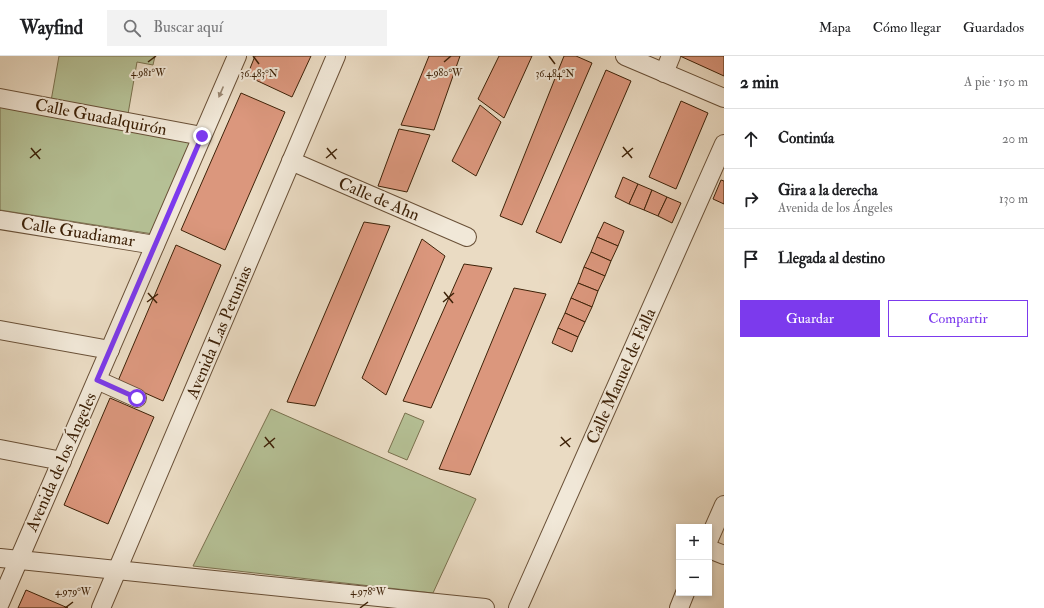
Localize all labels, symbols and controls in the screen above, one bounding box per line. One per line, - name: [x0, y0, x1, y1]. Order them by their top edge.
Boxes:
- search box: [107, 10, 387, 46]
- text: Wayfind: [20, 16, 83, 40]
- icon: search: [121, 17, 143, 39]
- text: Buscar aquí: [153, 18, 223, 37]
- text: Mapa: [819, 19, 851, 36]
- text: Cómo llegar: [873, 19, 941, 36]
- text: Guardados: [963, 19, 1024, 36]
- text: 4.981°W: [131, 67, 166, 79]
- text: 4.980°W: [426, 67, 463, 79]
- text: 36.483°N: [240, 68, 278, 80]
- text: 36.484°N: [536, 68, 575, 80]
- text: 2 min: [740, 72, 779, 93]
- text: A pie · 150 m: [964, 74, 1028, 90]
- one-way arrow: [218, 86, 224, 97]
- street label: Calle Guadalquirón: [33, 94, 169, 140]
- route end: [193, 127, 211, 145]
- icon: ahead: [740, 128, 762, 150]
- text: Continúa: [778, 129, 834, 148]
- text: 20 m: [1002, 131, 1028, 147]
- street label: Calle de Ahn: [335, 172, 423, 226]
- text: Gira a la derecha: [778, 181, 878, 200]
- icon: right: [740, 188, 762, 210]
- text: 130 m: [999, 191, 1028, 207]
- text: Avenida de los Ángeles: [778, 200, 893, 216]
- street label: Calle Guadiamar: [19, 213, 137, 251]
- icon: arrive: [740, 248, 762, 270]
- text: Llegada al destino: [778, 249, 885, 268]
- street label: Avenida Las Petunias: [181, 262, 257, 403]
- button: Guardar: [740, 300, 880, 337]
- button: Compartir: [888, 300, 1028, 337]
- street label: Calle Manuel de Falla: [582, 304, 661, 447]
- street label: Avenida de los Ángeles: [20, 389, 101, 536]
- route start: [128, 389, 146, 407]
- map controls: [676, 524, 712, 596]
- button: +: [676, 524, 712, 560]
- button: −: [676, 560, 712, 596]
- text: 4.979°W: [55, 586, 92, 598]
- text: 4.978°W: [350, 586, 387, 598]

